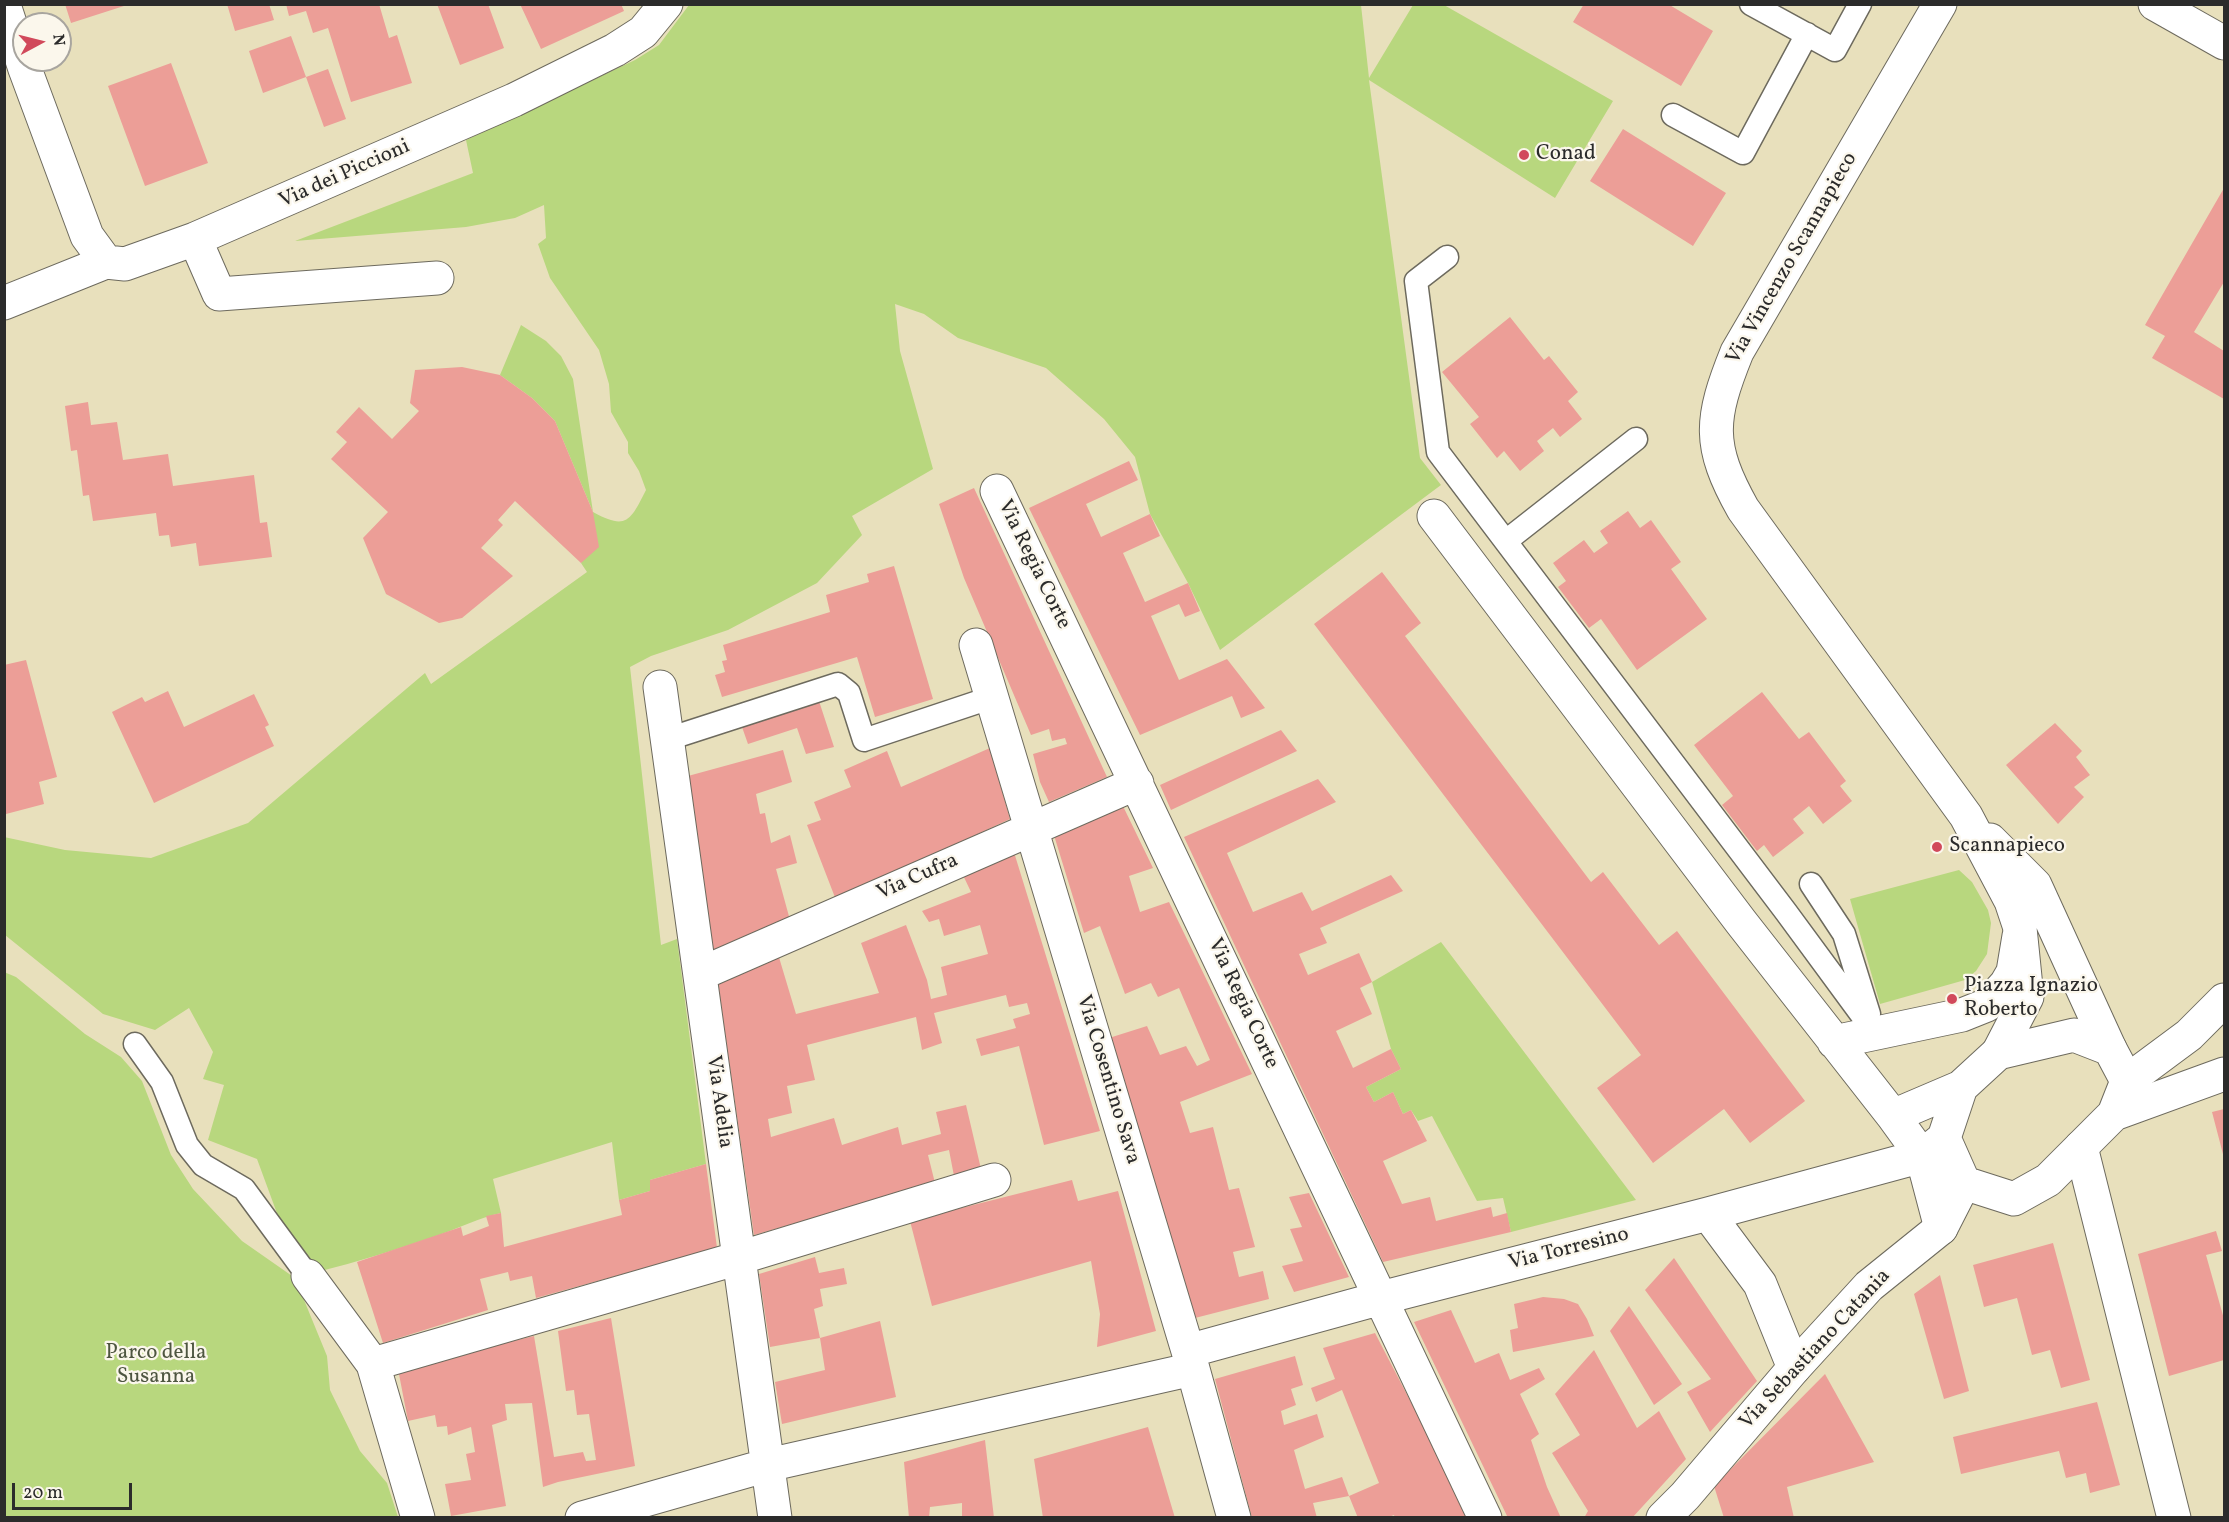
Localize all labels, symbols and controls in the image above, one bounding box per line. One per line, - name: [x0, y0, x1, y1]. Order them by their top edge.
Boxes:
- north arrow: [12, 12, 72, 72]
- text: N: [46, 33, 70, 47]
- street label: Via dei Piccioni: [276, 135, 414, 215]
- place label: Conad: [1536, 142, 1596, 168]
- marker: Conad: [1517, 148, 1531, 162]
- street label: Via Vincenzo Scannapieco: [1722, 149, 1864, 369]
- street label: Via Regia Corte: [991, 496, 1075, 634]
- place label: Scannapieco: [1949, 834, 2065, 860]
- marker: Scannapieco: [1930, 840, 1944, 854]
- street label: Via Cufra: [873, 849, 963, 907]
- street label: Via Regia Corte: [1201, 935, 1283, 1073]
- place label: Piazza Ignazio Roberto: [1964, 974, 2098, 1024]
- marker: Piazza Ignazio Roberto: [1945, 992, 1959, 1006]
- street label: Via Cosentino Sava: [1069, 993, 1145, 1167]
- street label: Via Adelia: [699, 1054, 737, 1150]
- street label: Via Torresino: [1506, 1223, 1632, 1277]
- street label: Via Sebastiano Catania: [1735, 1265, 1897, 1435]
- park label: Parco della Susanna: [105, 1341, 207, 1391]
- scale bar: [15, 1471, 135, 1509]
- text: 20 m: [23, 1481, 63, 1506]

